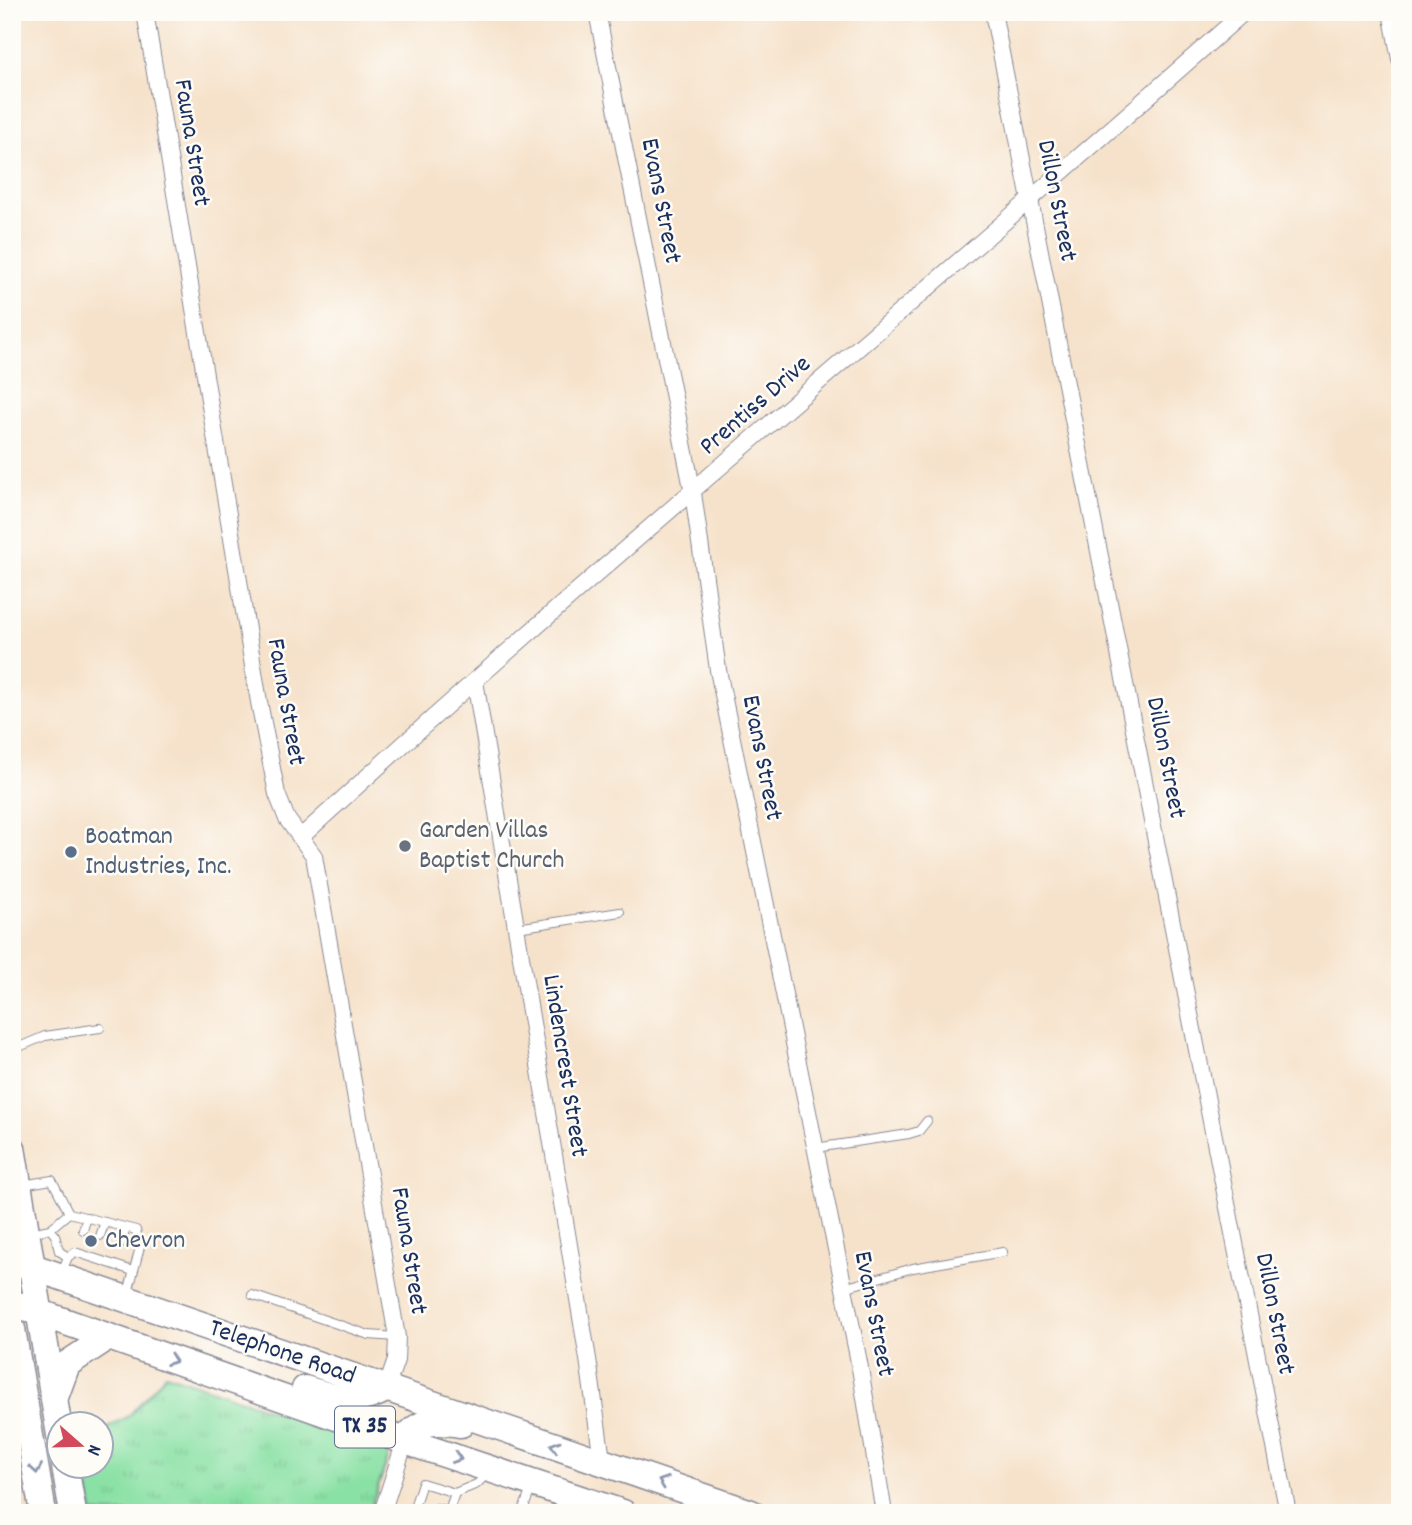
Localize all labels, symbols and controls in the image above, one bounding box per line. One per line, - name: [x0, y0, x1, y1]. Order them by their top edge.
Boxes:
- street label: Fauna Street: [163, 77, 219, 210]
- street label: Evans Street: [630, 135, 690, 267]
- street label: Dillon Street: [1026, 137, 1086, 265]
- street label: Prentiss Drive: [692, 347, 820, 465]
- street label: Fauna Street: [256, 636, 314, 769]
- street label: Evans Street: [731, 692, 791, 824]
- street label: Dillon Street: [1135, 694, 1195, 822]
- place label: Garden Villas Baptist Church: [419, 813, 564, 880]
- place label: Boatman Industries, Inc.: [85, 819, 232, 886]
- marker: Garden Villas Baptist Church: [397, 838, 413, 854]
- marker: Boatman Industries, Inc.: [63, 844, 79, 860]
- street label: Lindencrest Street: [531, 972, 597, 1160]
- street label: Fauna Street: [380, 1185, 436, 1318]
- place label: Chevron: [105, 1223, 185, 1260]
- marker: Chevron: [83, 1233, 99, 1249]
- street label: Evans Street: [843, 1248, 903, 1380]
- street label: Dillon Street: [1244, 1250, 1304, 1378]
- street label: Telephone Road: [204, 1311, 360, 1395]
- one-way arrow: [166, 1352, 178, 1366]
- road number: TX 35: [335, 1406, 395, 1448]
- north arrow: [46, 1410, 116, 1480]
- one-way arrow: [549, 1439, 561, 1454]
- text: N: [78, 1441, 107, 1459]
- one-way arrow: [450, 1449, 462, 1464]
- one-way arrow: [28, 1463, 43, 1474]
- one-way arrow: [658, 1476, 670, 1490]

